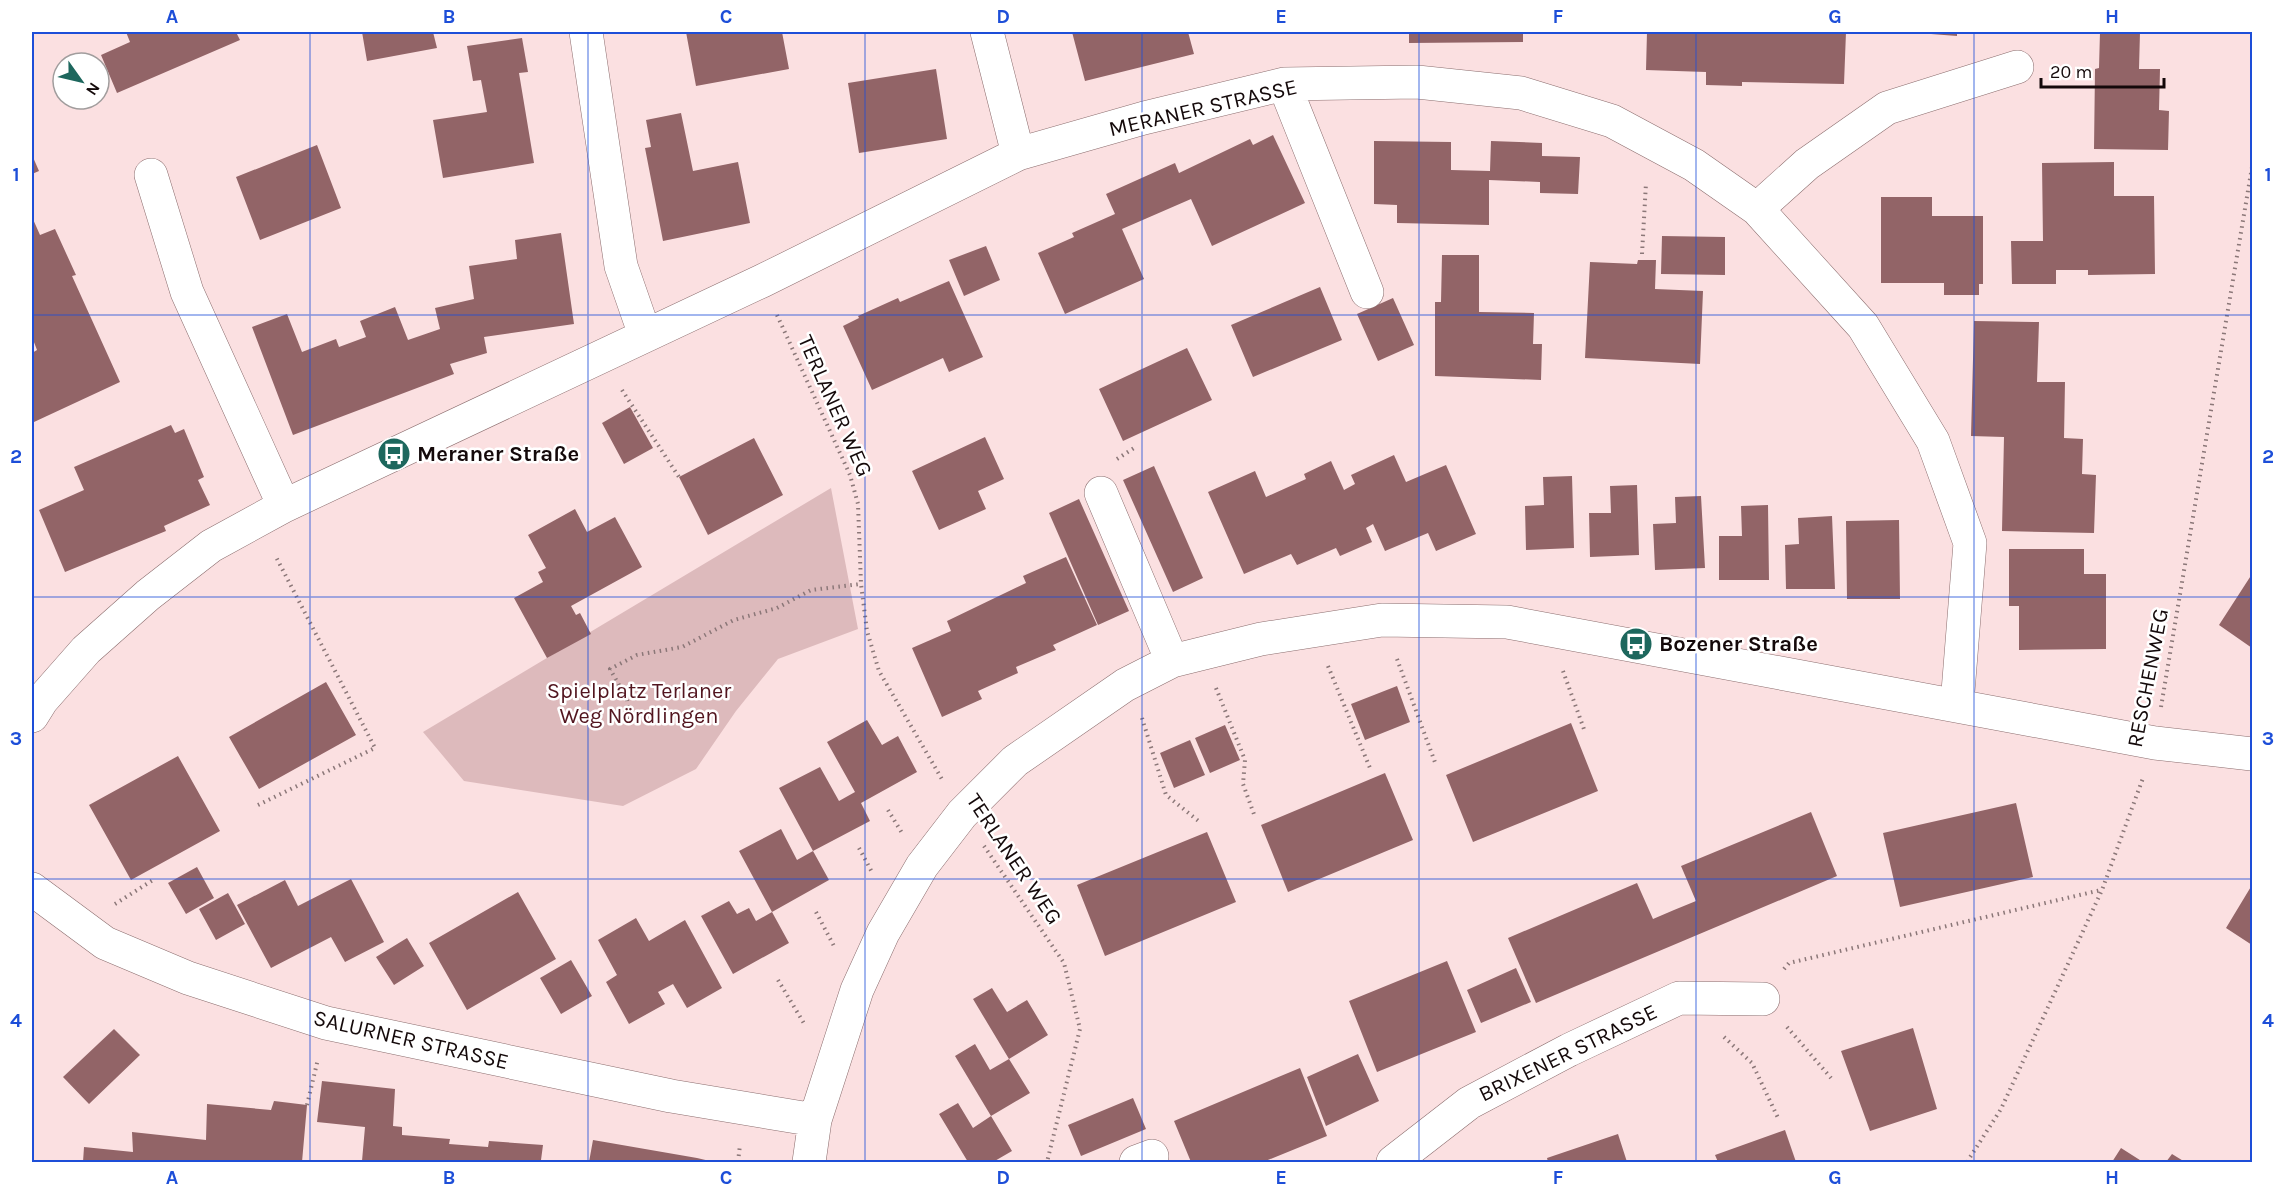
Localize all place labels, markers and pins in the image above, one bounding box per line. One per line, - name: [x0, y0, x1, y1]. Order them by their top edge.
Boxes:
- bus stop icon: Meraner Straße: [376, 436, 412, 472]
- place label: Meraner Straße: [417, 441, 579, 467]
- bus stop icon: Bozener Straße: [1618, 626, 1654, 662]
- place label: Bozener Straße: [1659, 631, 1818, 657]

